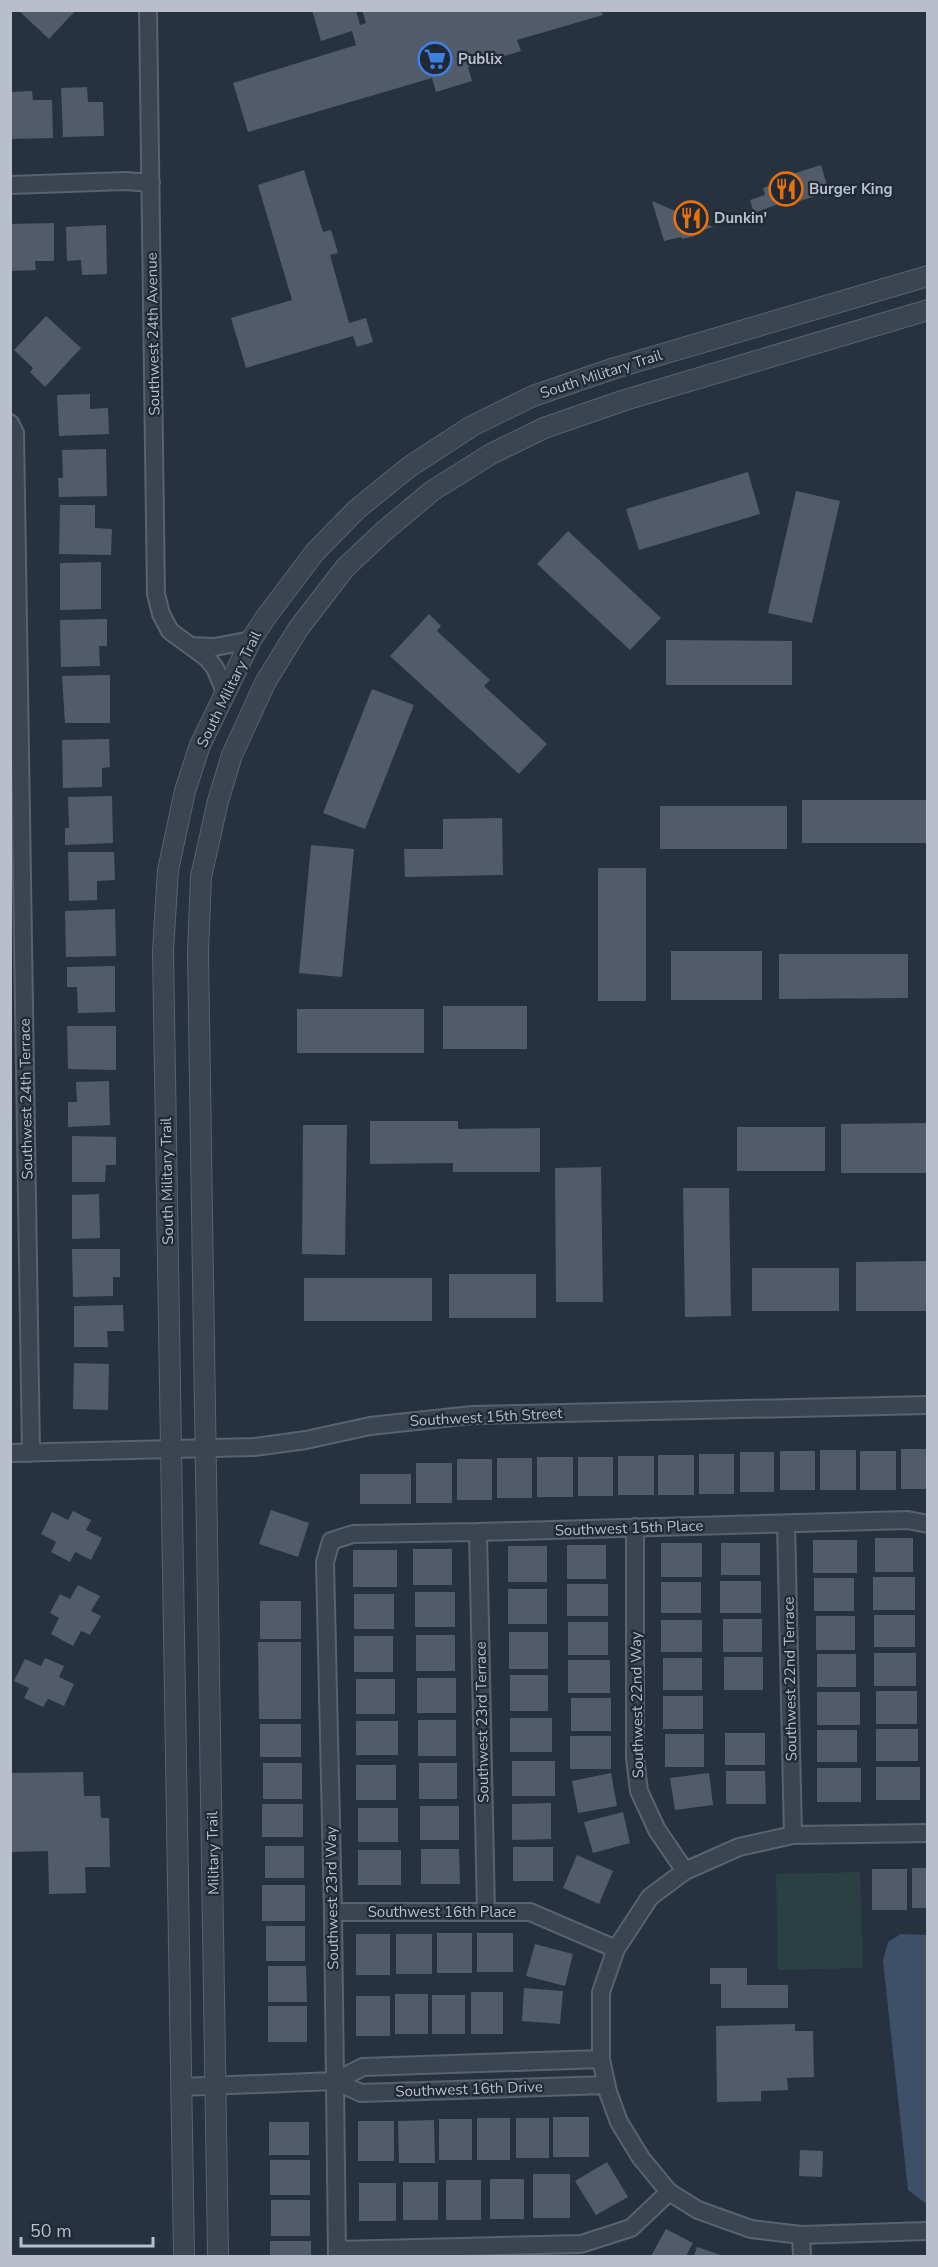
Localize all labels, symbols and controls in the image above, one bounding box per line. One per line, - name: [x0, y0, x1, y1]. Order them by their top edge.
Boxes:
- supermarket icon: Publix: [417, 41, 453, 77]
- place label: Publix: [458, 49, 503, 69]
- restaurant icon: Burger King: [768, 171, 804, 207]
- place label: Burger King: [809, 179, 893, 199]
- restaurant icon: Dunkin': [673, 200, 709, 236]
- place label: Dunkin': [714, 208, 767, 228]
- street label: Southwest 24th Avenue: [142, 252, 164, 416]
- street label: South Military Trail: [537, 345, 665, 403]
- street label: South Military Trail: [192, 627, 266, 751]
- street label: Southwest 24th Terrace: [15, 1018, 37, 1180]
- street label: South Military Trail: [156, 1117, 178, 1245]
- street label: Southwest 15th Street: [409, 1403, 564, 1431]
- street label: Southwest 15th Place: [554, 1515, 704, 1541]
- street label: Southwest 22nd Terrace: [779, 1596, 801, 1762]
- street label: Southwest 22nd Way: [626, 1631, 648, 1779]
- street label: Southwest 23rd Terrace: [471, 1641, 493, 1803]
- street label: Military Trail: [202, 1810, 224, 1895]
- street label: Southwest 23rd Way: [321, 1826, 343, 1970]
- street label: Southwest 16th Place: [368, 1902, 516, 1922]
- street label: Southwest 16th Drive: [395, 2076, 543, 2102]
- scale bar: [21, 2210, 153, 2248]
- text: 50 m: [30, 2219, 72, 2243]

